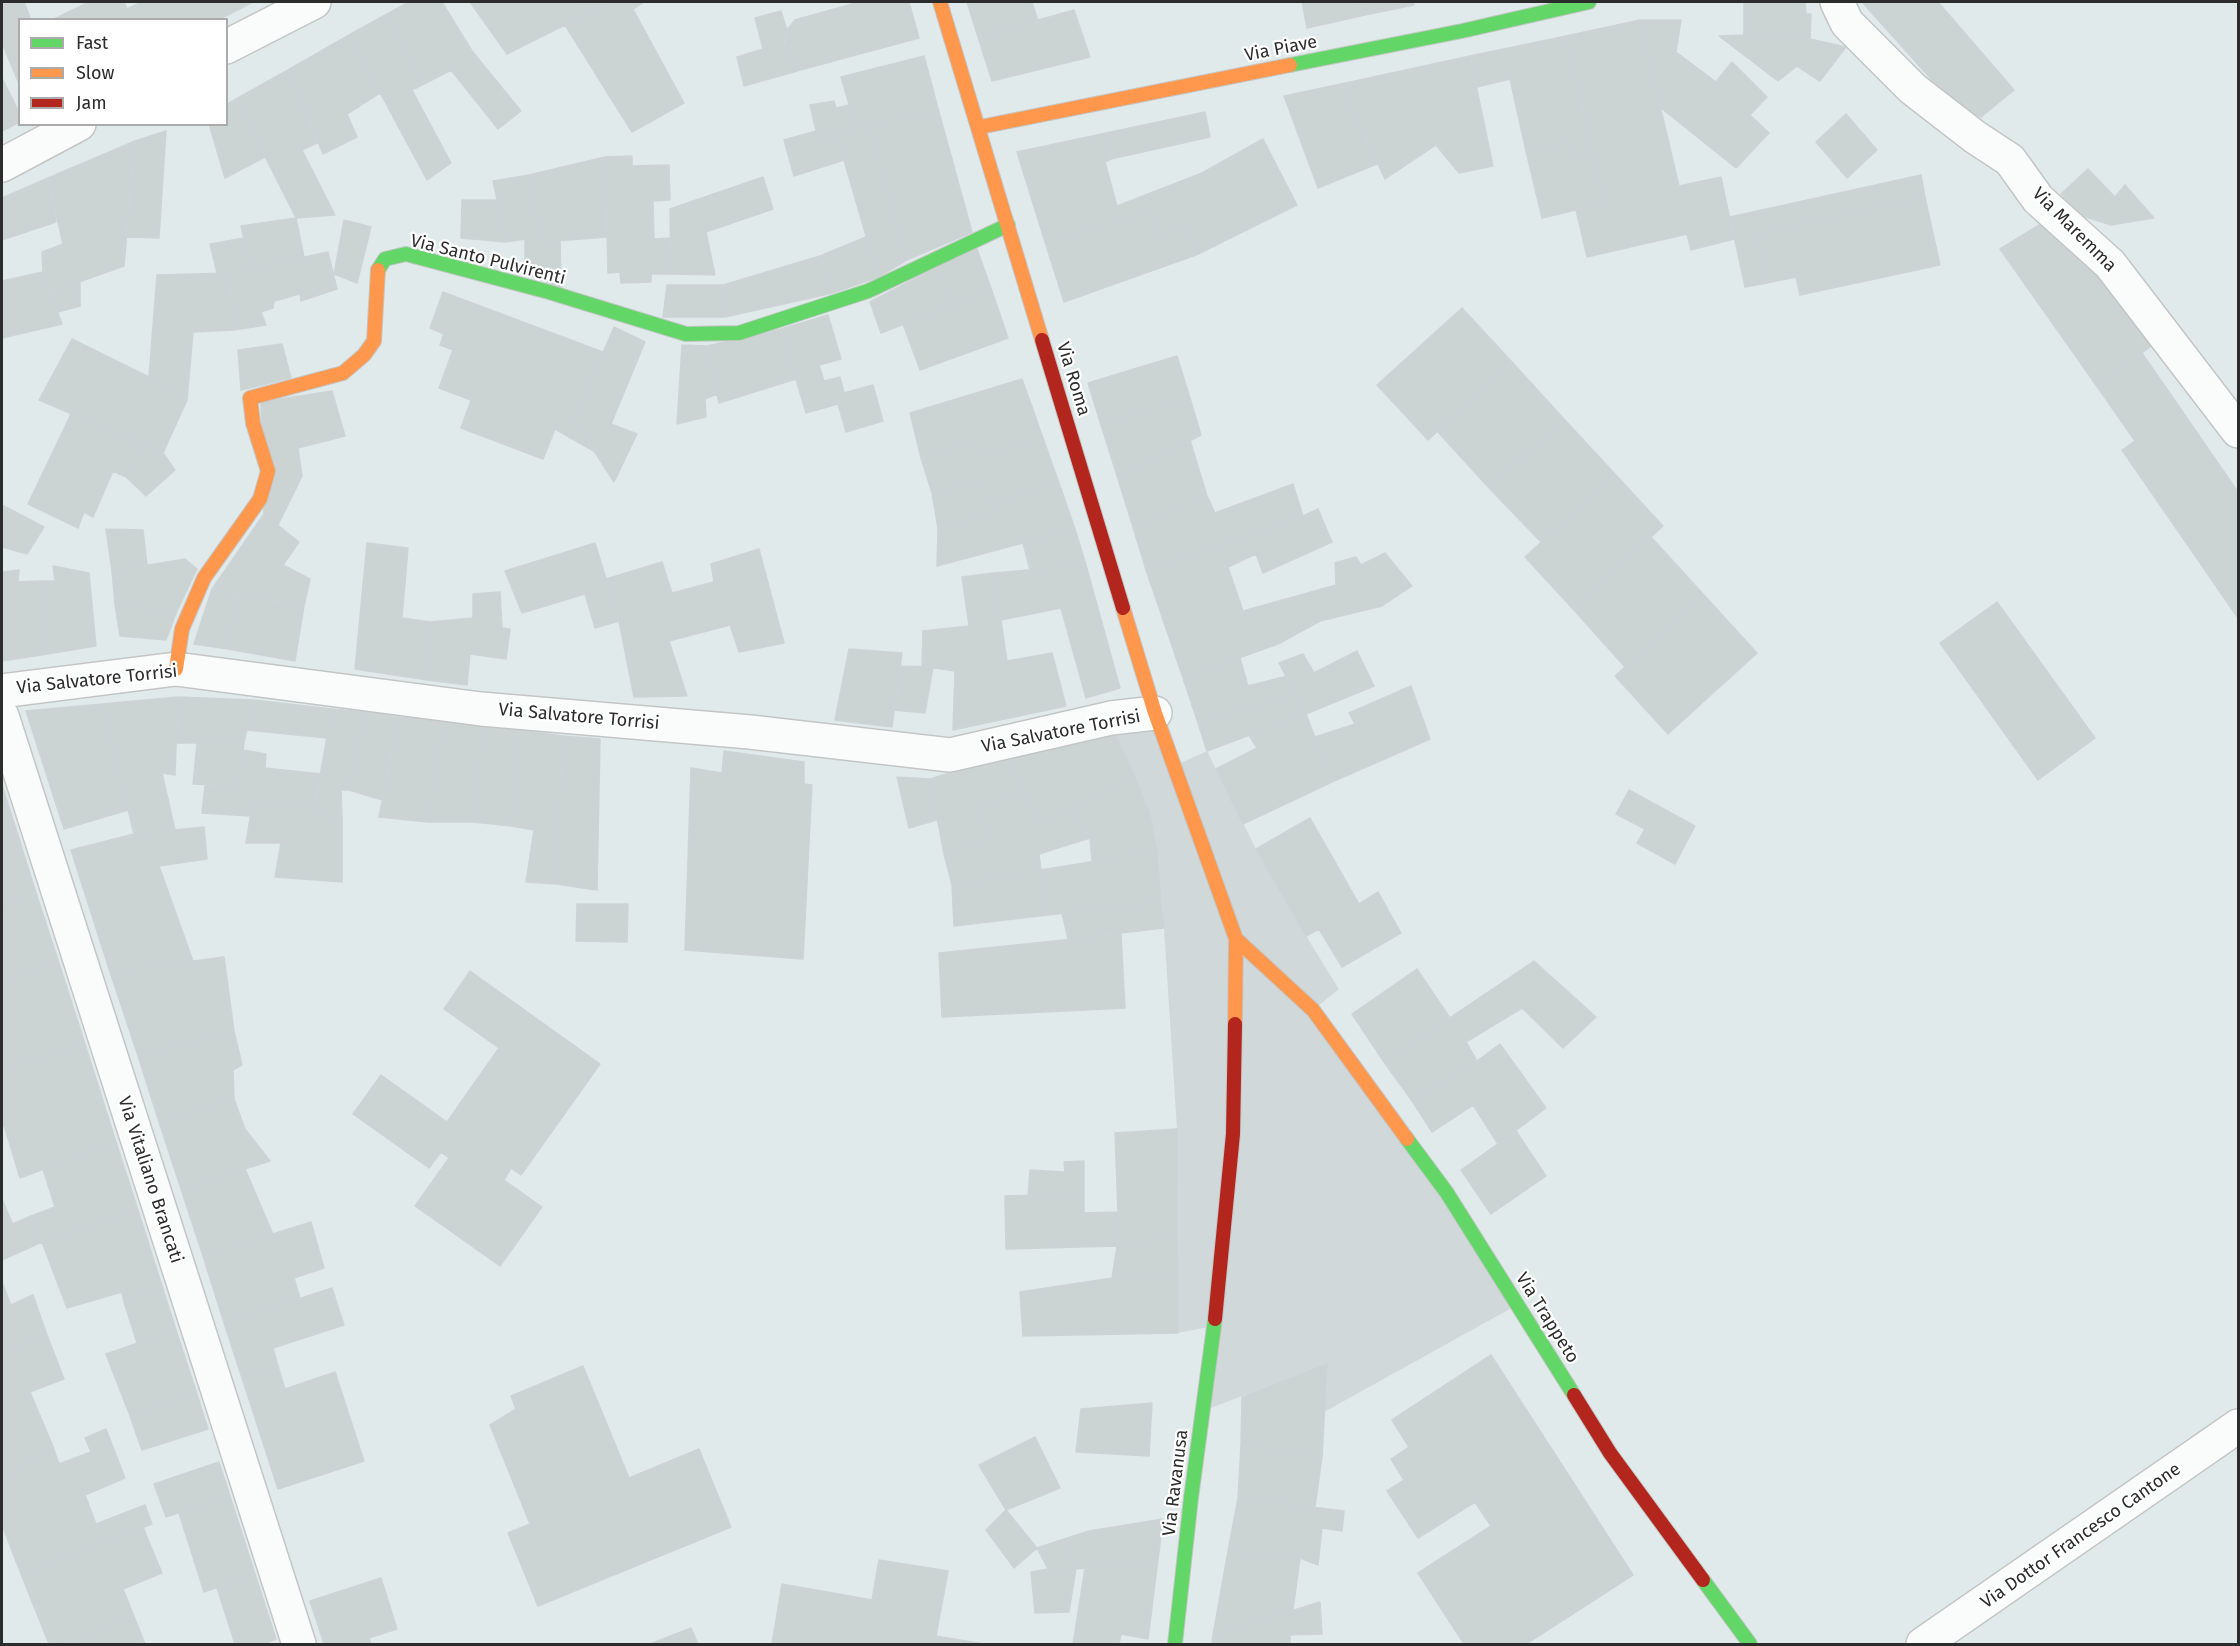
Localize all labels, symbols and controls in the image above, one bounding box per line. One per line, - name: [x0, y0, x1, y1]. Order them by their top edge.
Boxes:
- legend: [18, 18, 228, 126]
- street label: Via Piave: [1243, 31, 1319, 67]
- text: Fast: [76, 32, 108, 54]
- text: Slow: [76, 62, 114, 84]
- text: Jam: [76, 92, 107, 114]
- street label: Via Maremma: [2027, 183, 2121, 277]
- street label: Via Santo Pulvirenti: [408, 230, 568, 290]
- street label: Via Roma: [1052, 340, 1094, 418]
- street label: Via Salvatore Torrisi: [16, 661, 178, 699]
- street label: Via Salvatore Torrisi: [498, 699, 660, 735]
- street label: Via Salvatore Torrisi: [980, 706, 1142, 758]
- street label: Via Vitaliano Brancati: [113, 1094, 187, 1266]
- street label: Via Trappeto: [1511, 1269, 1583, 1367]
- street label: Via Ravanusa: [1159, 1428, 1193, 1538]
- street label: Via Dottor Francesco Cantone: [1977, 1459, 2185, 1613]

